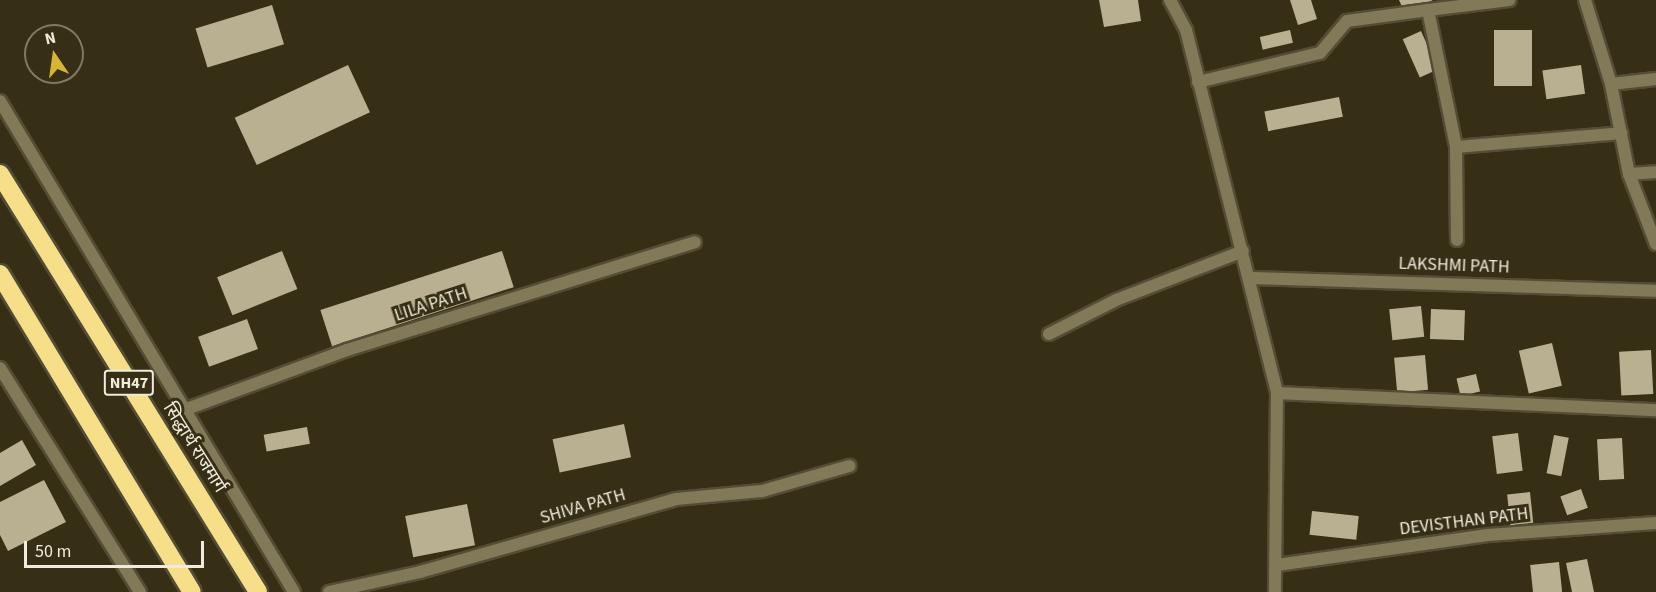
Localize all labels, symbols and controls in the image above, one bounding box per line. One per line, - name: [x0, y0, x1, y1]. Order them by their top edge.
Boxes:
- north arrow: [24, 24, 84, 84]
- text: N: [43, 26, 58, 50]
- street label: LAKSHMI PATH: [1398, 253, 1510, 279]
- street label: LILA PATH: [392, 283, 470, 327]
- road number: NH47: [104, 370, 154, 396]
- street label: सिद्धार्थ राजमार्ग: [158, 399, 230, 497]
- street label: SHIVA PATH: [538, 484, 628, 530]
- street label: DEVISTHAN PATH: [1398, 503, 1530, 541]
- scale bar: [27, 529, 207, 567]
- text: 50 m: [35, 539, 71, 564]

